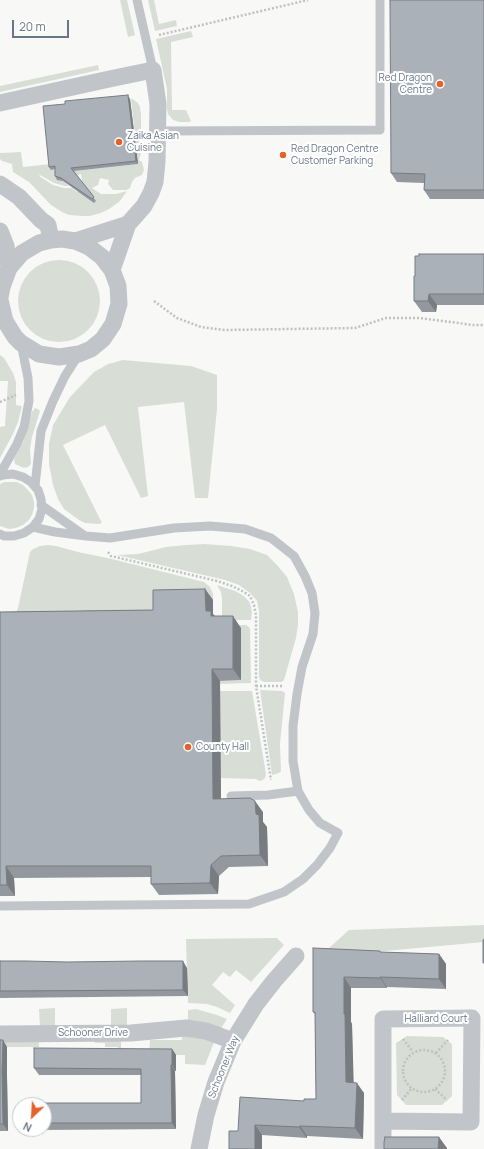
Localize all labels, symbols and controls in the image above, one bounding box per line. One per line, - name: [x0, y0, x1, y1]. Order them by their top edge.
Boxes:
- scale bar: [14, 12, 71, 38]
- text: 20 m: [19, 18, 46, 35]
- place label: Red Dragon Centre: [378, 72, 432, 96]
- marker: Red Dragon Centre: [435, 79, 445, 89]
- place label: Zaika Asian Cuisine: [127, 130, 179, 154]
- marker: Zaika Asian Cuisine: [114, 137, 124, 147]
- place label: Red Dragon Centre Customer Parking: [291, 143, 379, 166]
- marker: Red Dragon Centre Customer Parking: [278, 150, 288, 160]
- place label: County Hall: [196, 741, 249, 753]
- marker: County Hall: [183, 742, 193, 752]
- street label: Halliard Court: [404, 1013, 468, 1025]
- street label: Schooner Drive: [58, 1027, 128, 1039]
- street label: Schooner Way: [206, 1034, 242, 1100]
- north arrow: [12, 1097, 52, 1137]
- text: N: [20, 1119, 34, 1136]

